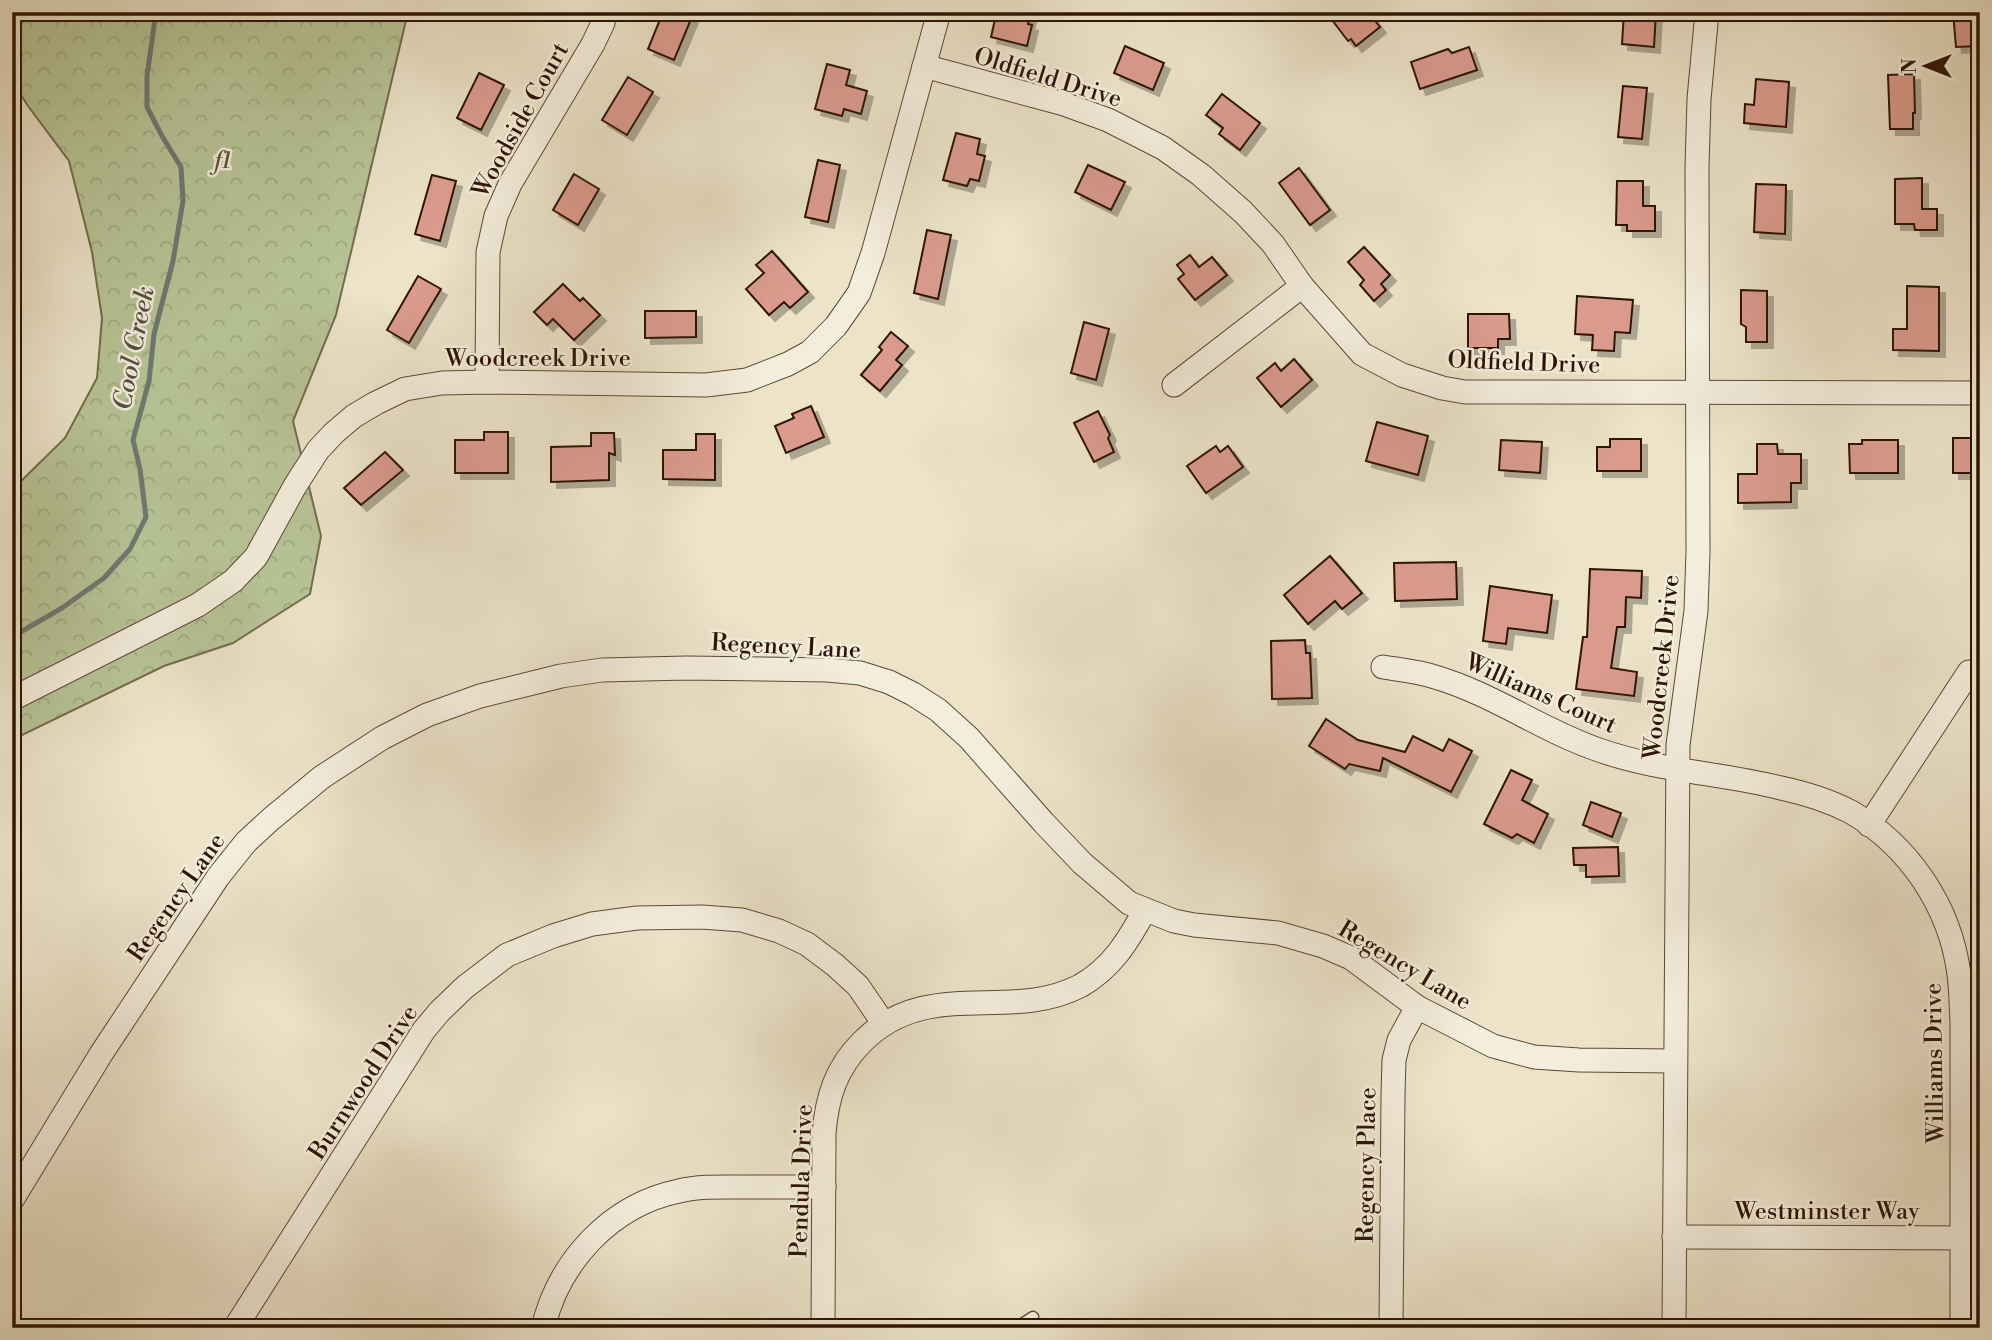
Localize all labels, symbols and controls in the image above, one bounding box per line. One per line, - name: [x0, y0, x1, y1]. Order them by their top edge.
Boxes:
- north arrow: [1890, 32, 1960, 102]
- street label: Woodside Court: [465, 37, 576, 204]
- street label: Oldfield Drive: [970, 41, 1125, 115]
- text: N: [1898, 58, 1922, 74]
- park label: f1: [209, 146, 230, 176]
- water label: Cool Creek: [106, 284, 162, 413]
- street label: Woodcreek Drive: [444, 344, 631, 374]
- street label: Oldfield Drive: [1447, 345, 1601, 381]
- street label: Woodcreek Drive: [1637, 573, 1687, 762]
- street label: Regency Lane: [710, 628, 862, 666]
- street label: Williams Court: [1459, 647, 1621, 741]
- street label: Regency Lane: [121, 827, 232, 968]
- street label: Regency Lane: [1332, 914, 1477, 1017]
- street label: Williams Drive: [1919, 982, 1951, 1145]
- street label: Burnwood Drive: [302, 1000, 425, 1166]
- street label: Regency Place: [1351, 1087, 1383, 1243]
- street label: Pendula Drive: [784, 1104, 820, 1258]
- street label: Westminster Way: [1733, 1197, 1920, 1227]

